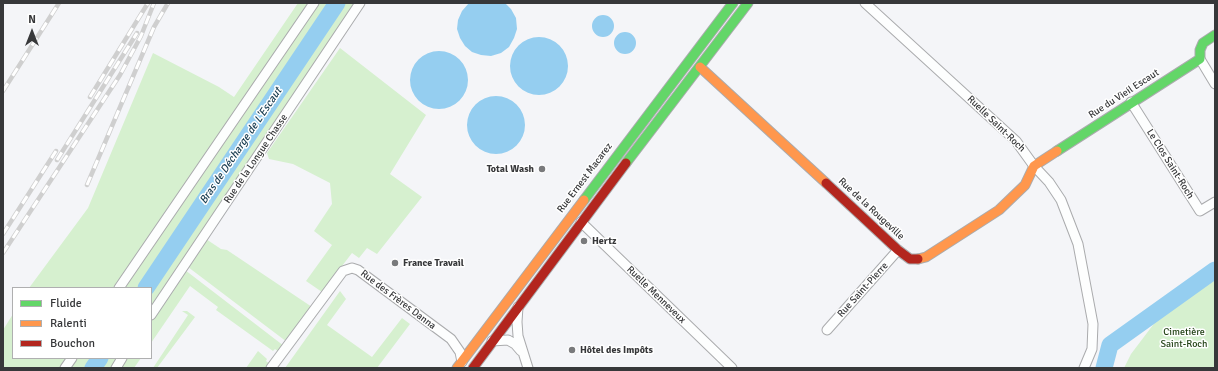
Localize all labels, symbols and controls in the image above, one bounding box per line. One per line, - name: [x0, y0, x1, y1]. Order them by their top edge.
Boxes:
- north arrow: [12, 12, 52, 52]
- text: N: [28, 13, 36, 26]
- street label: Rue du Vieil Escaut: [1087, 67, 1161, 121]
- water label: Bras de Décharge de L'Escaut: [197, 85, 285, 207]
- street label: Ruelle Saint-Roch: [964, 93, 1028, 155]
- street label: Rue de la Longue Chasse: [222, 112, 290, 206]
- street label: Le Clos Saint-Roch: [1144, 127, 1196, 201]
- street label: Rue Ernest Macarez: [555, 141, 615, 215]
- place label: Total Wash: [487, 163, 534, 175]
- marker: Total Wash: [537, 164, 547, 174]
- street label: Rue de la Rougeville: [836, 175, 906, 243]
- place label: Hertz: [592, 235, 617, 247]
- marker: Hertz: [579, 236, 589, 246]
- place label: France Travail: [403, 257, 464, 269]
- marker: France Travail: [390, 258, 400, 268]
- street label: Rue Saint-Pierre: [835, 260, 891, 320]
- street label: Ruelle Menneveux: [624, 264, 688, 326]
- street label: Rue des Frères Danna: [358, 268, 438, 332]
- legend: [12, 287, 152, 359]
- text: Fluide: [50, 296, 82, 311]
- text: Ralenti: [50, 316, 87, 331]
- park label: Cimetière Saint-Roch: [1160, 326, 1208, 350]
- text: Bouchon: [50, 336, 95, 351]
- place label: Hôtel des Impôts: [580, 344, 653, 356]
- marker: Hôtel des Impôts: [567, 345, 577, 355]

